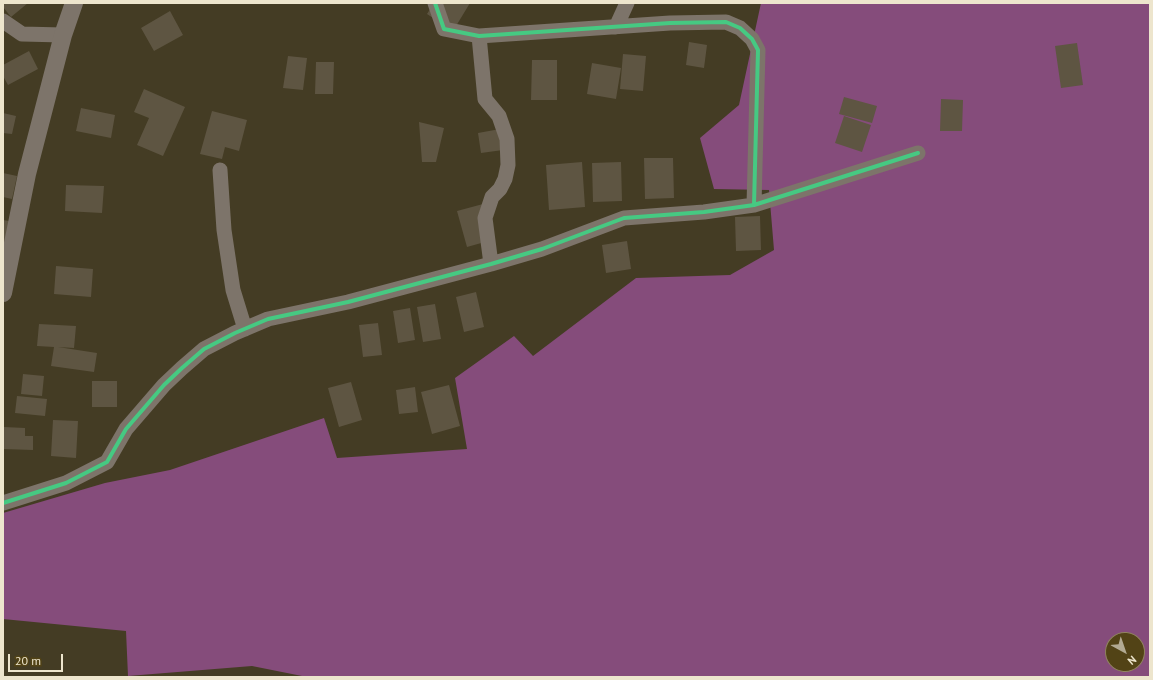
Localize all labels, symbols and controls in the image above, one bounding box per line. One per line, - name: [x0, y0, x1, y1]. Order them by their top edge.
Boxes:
- north arrow: [1105, 632, 1145, 672]
- scale bar: [10, 646, 65, 672]
- text: 20 m: [15, 653, 41, 668]
- text: N: [1125, 653, 1139, 668]

